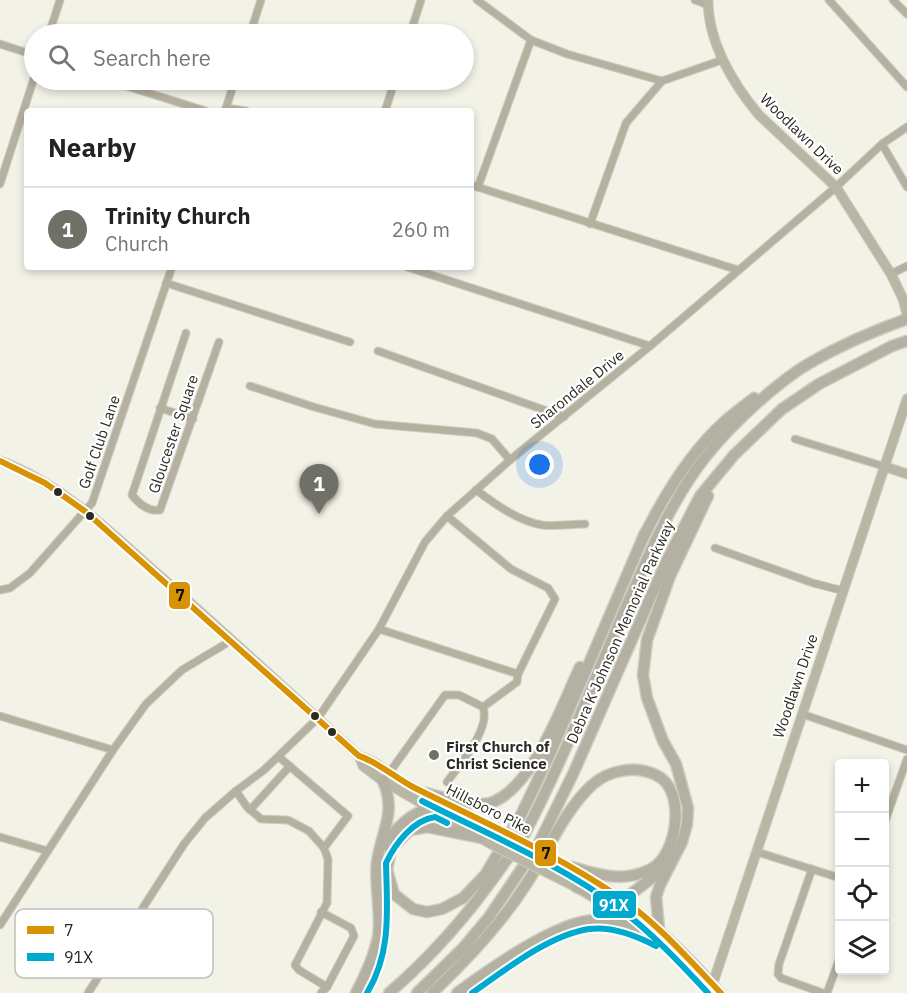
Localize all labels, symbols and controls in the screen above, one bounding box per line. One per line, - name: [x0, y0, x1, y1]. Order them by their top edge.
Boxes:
- search box: [24, 24, 474, 90]
- icon: search: [45, 41, 78, 74]
- text: Search here: [93, 43, 211, 72]
- street label: Woodlawn Drive: [756, 89, 848, 179]
- text: Nearby: [48, 130, 136, 164]
- text: Trinity Church: [105, 201, 251, 230]
- text: 1: [62, 216, 74, 243]
- text: 260 m: [392, 216, 450, 243]
- text: Church: [105, 230, 169, 257]
- street label: Sharondale Drive: [526, 345, 628, 433]
- street label: Gloucester Square: [144, 372, 202, 496]
- street label: Golf Club Lane: [74, 393, 124, 491]
- your location: [525, 450, 554, 479]
- pin: 1: [300, 464, 338, 514]
- unlabelled marker: [52, 486, 64, 498]
- unlabelled marker: [84, 510, 96, 522]
- street label: Debra K Johnson Memorial Parkway: [562, 517, 678, 746]
- line badge: 7: [168, 581, 191, 610]
- text: 7: [175, 585, 185, 605]
- street label: Woodlawn Drive: [768, 631, 822, 741]
- unlabelled marker: [309, 710, 321, 722]
- unlabelled marker: [326, 726, 338, 738]
- place label: First Church of Christ Science: [446, 737, 550, 773]
- marker: First Church of Christ Science: [427, 748, 441, 762]
- map controls: [835, 759, 889, 975]
- button: +: [835, 759, 889, 813]
- street label: Hillsboro Pike: [443, 779, 535, 839]
- button: −: [835, 813, 889, 867]
- line badge: 7: [534, 839, 557, 867]
- text: 7: [541, 843, 551, 863]
- button: locate: [835, 867, 889, 921]
- line badge: 91X: [592, 890, 637, 919]
- text: 91X: [599, 895, 629, 915]
- legend: [15, 909, 213, 978]
- text: 7: [64, 920, 74, 940]
- button: layers: [835, 921, 889, 975]
- text: 91X: [64, 947, 93, 967]

